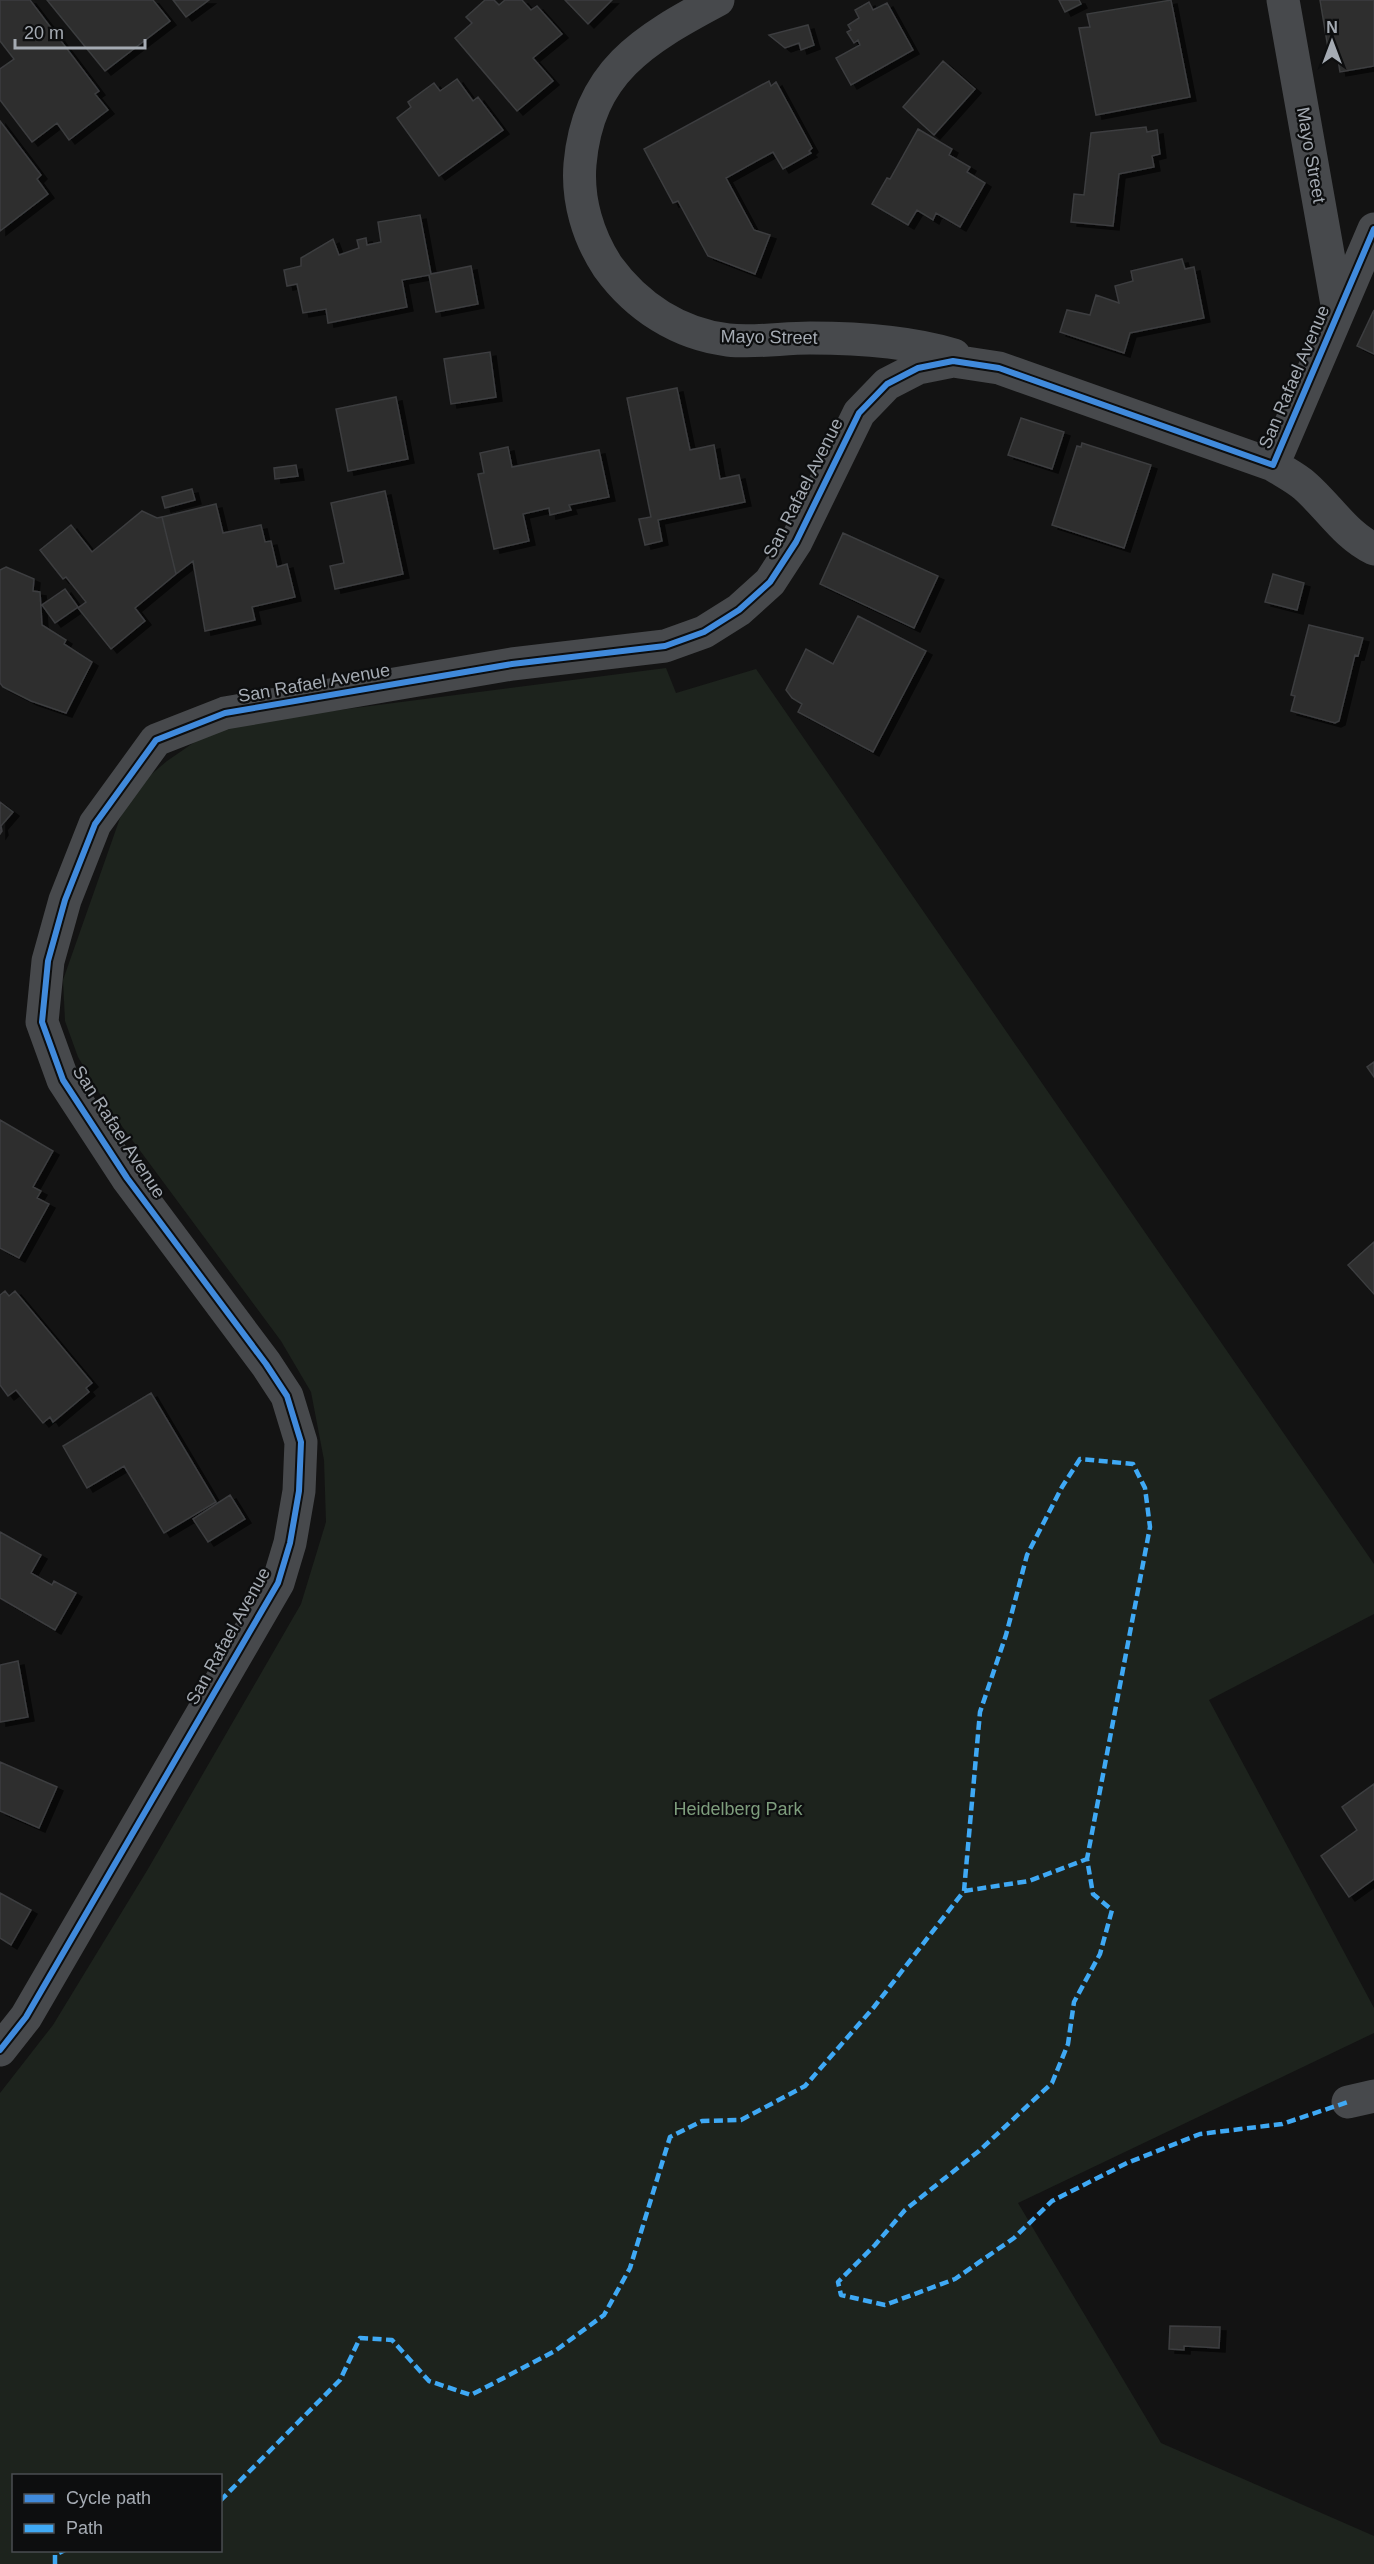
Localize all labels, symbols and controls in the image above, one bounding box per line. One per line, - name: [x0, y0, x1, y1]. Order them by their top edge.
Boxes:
- scale bar: [15, 12, 146, 50]
- north arrow: [1302, 12, 1362, 72]
- text: N: [1326, 19, 1338, 36]
- text: 20 m: [24, 23, 64, 43]
- street label: Mayo Street: [1293, 105, 1329, 205]
- street label: San Rafael Avenue: [1255, 302, 1333, 452]
- street label: Mayo Street: [720, 326, 818, 348]
- street label: San Rafael Avenue: [759, 415, 847, 561]
- street label: San Rafael Avenue: [237, 660, 391, 706]
- street label: San Rafael Avenue: [69, 1062, 169, 1202]
- street label: San Rafael Avenue: [182, 1564, 274, 1708]
- park label: Heidelberg Park: [673, 1799, 804, 1819]
- legend: [12, 2474, 222, 2552]
- text: Cycle path: [66, 2488, 151, 2508]
- text: Path: [66, 2518, 103, 2538]

